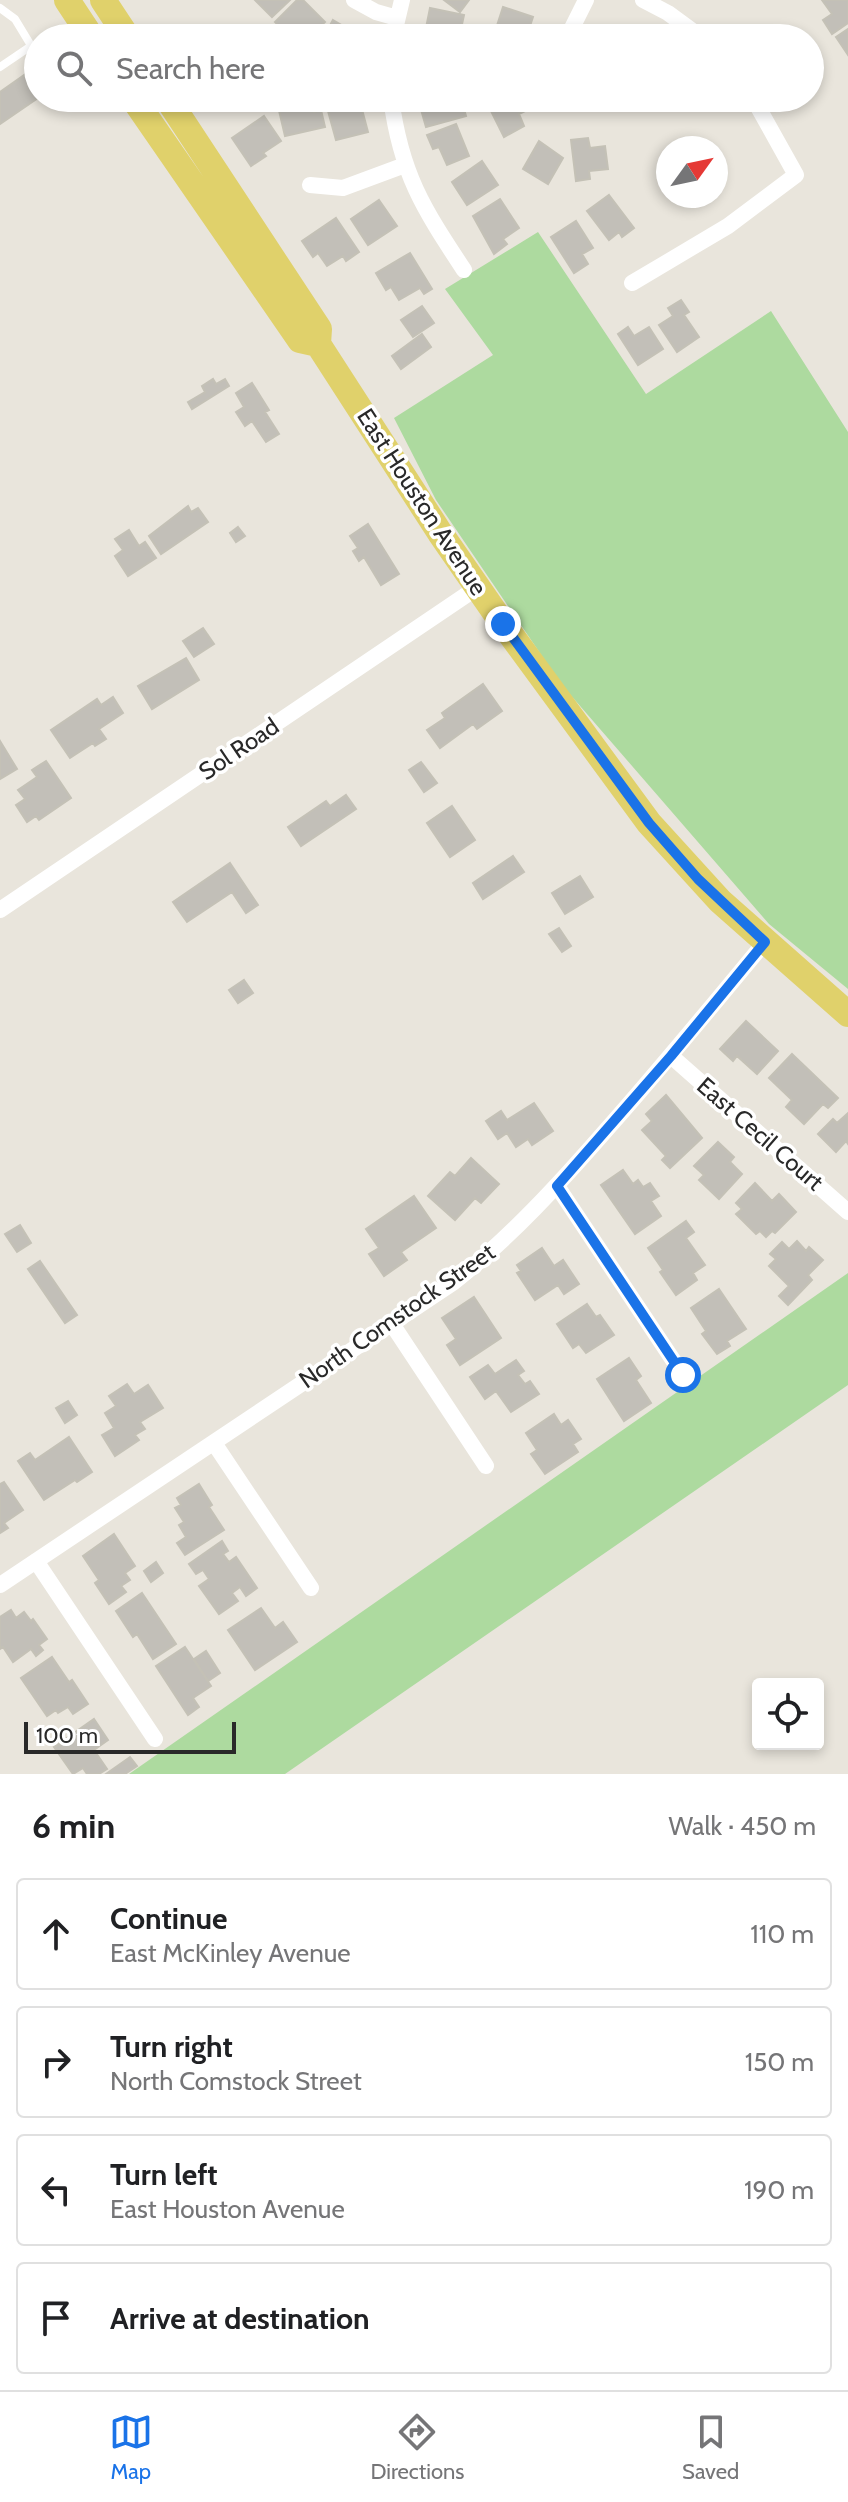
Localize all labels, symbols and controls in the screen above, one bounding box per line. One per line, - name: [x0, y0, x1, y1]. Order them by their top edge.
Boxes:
- search box: [24, 24, 824, 112]
- icon: search: [52, 46, 96, 90]
- text: Search here: [116, 50, 265, 87]
- north arrow: [656, 136, 728, 208]
- street label: East Houston Avenue: [351, 403, 494, 600]
- route end: [485, 606, 521, 642]
- street label: Sol Road: [193, 711, 284, 786]
- street label: East Cecil Court: [691, 1071, 829, 1196]
- street label: North Comstock Street: [293, 1237, 500, 1394]
- route start: [665, 1357, 701, 1393]
- map controls: [752, 1678, 824, 1750]
- button: locate: [752, 1678, 824, 1750]
- scale bar: [24, 1718, 236, 1754]
- text: 100 m: [36, 1722, 98, 1749]
- text: 6 min: [32, 1805, 115, 1847]
- text: Walk · 450 m: [668, 1810, 816, 1842]
- text: Continue: [110, 1900, 227, 1937]
- icon: ahead: [34, 1912, 78, 1956]
- text: 110 m: [750, 1918, 814, 1950]
- text: East McKinley Avenue: [110, 1937, 351, 1969]
- text: Turn right: [110, 2028, 233, 2065]
- icon: right: [34, 2040, 78, 2084]
- text: 150 m: [745, 2046, 814, 2078]
- text: North Comstock Street: [110, 2065, 362, 2097]
- text: Turn left: [110, 2156, 218, 2193]
- icon: left: [34, 2168, 78, 2212]
- text: 190 m: [744, 2174, 814, 2206]
- text: East Houston Avenue: [110, 2193, 345, 2225]
- icon: arrive: [34, 2296, 78, 2340]
- text: Arrive at destination: [110, 2300, 370, 2337]
- tab: Map: [109, 2410, 153, 2485]
- tab: Directions: [370, 2410, 464, 2485]
- tab: Saved: [682, 2410, 739, 2485]

